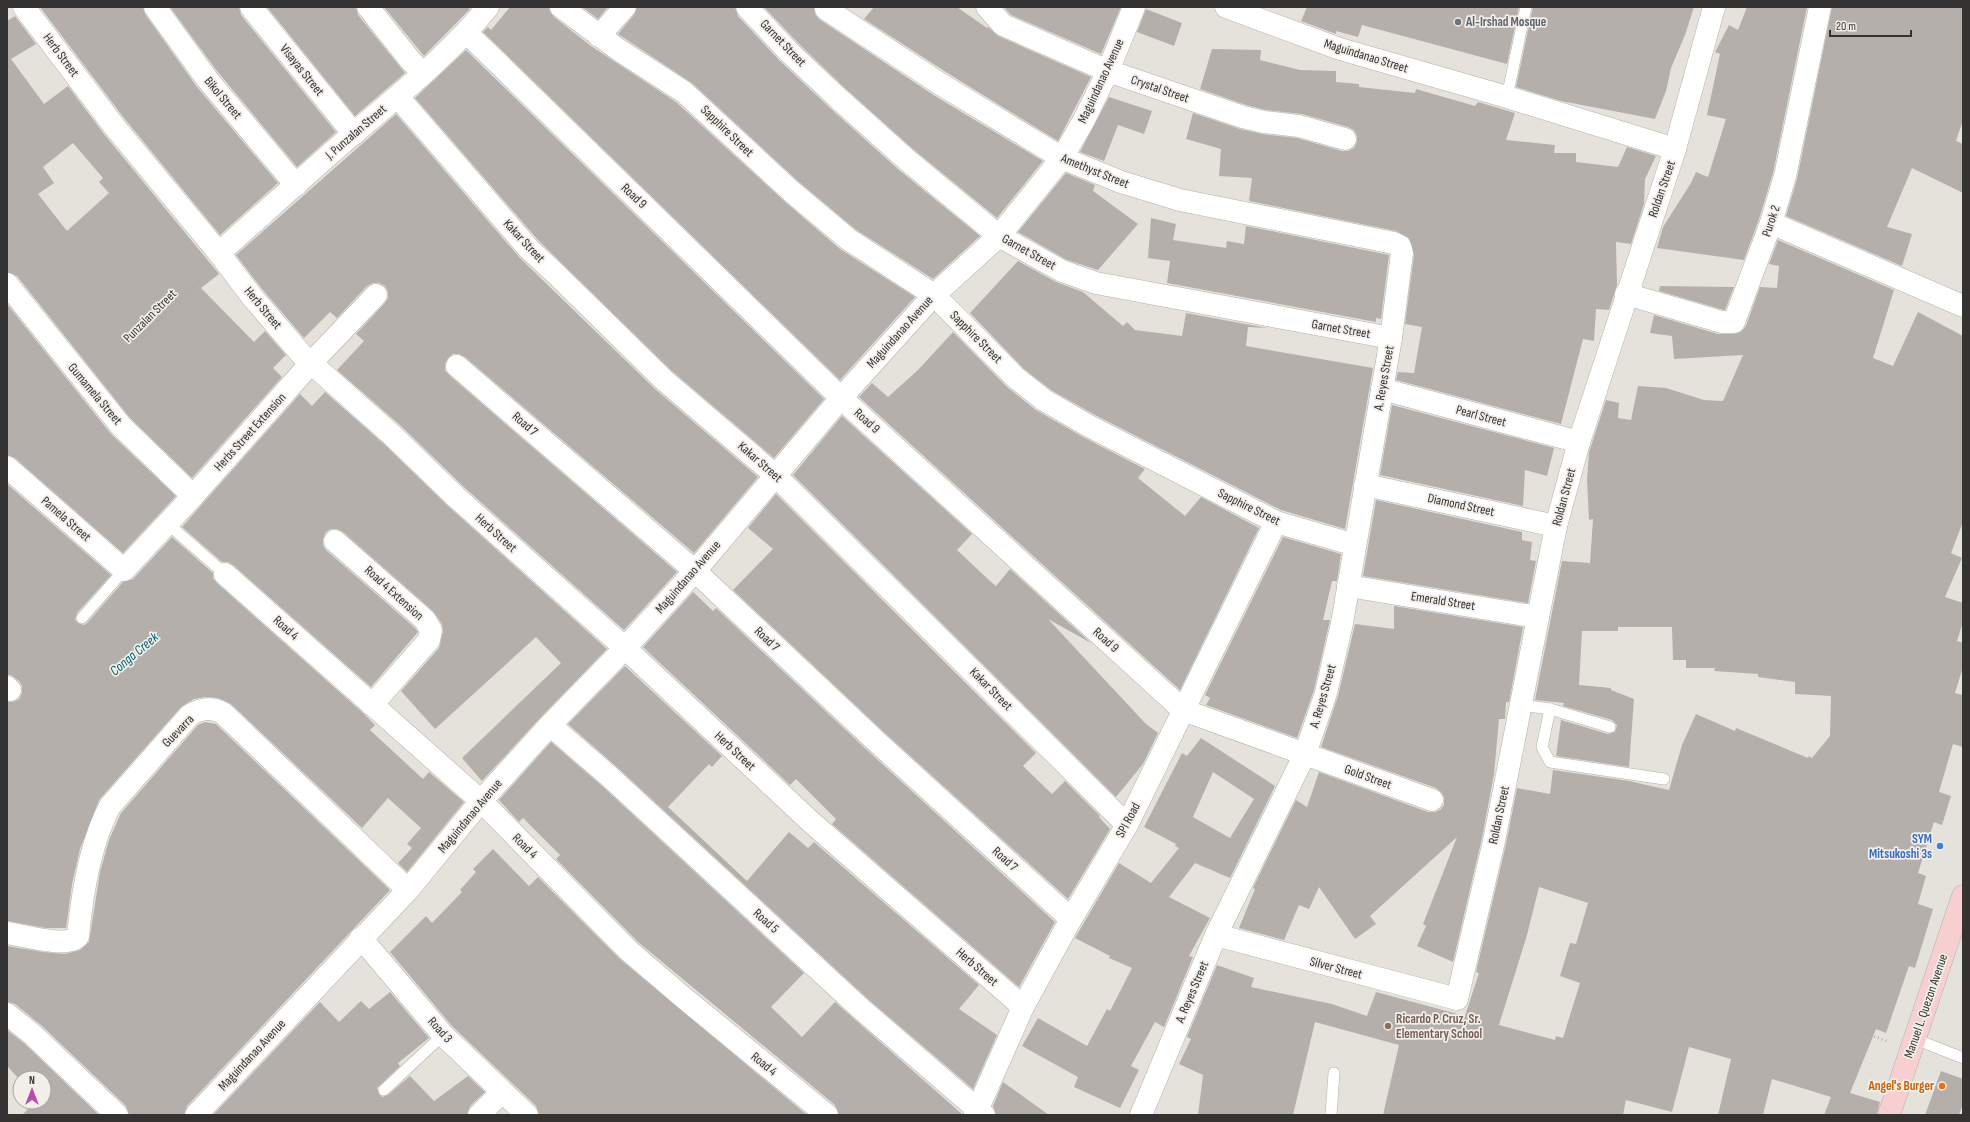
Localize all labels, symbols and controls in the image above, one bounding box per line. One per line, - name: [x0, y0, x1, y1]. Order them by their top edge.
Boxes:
- scale bar: [1830, 12, 1911, 38]
- place label: Al-Irshad Mosque: [1465, 14, 1547, 30]
- street label: Garnet Street: [757, 16, 809, 70]
- marker: Al-Irshad Mosque: [1453, 17, 1463, 27]
- text: 20 m: [1836, 19, 1856, 34]
- street label: Herb Street: [39, 30, 83, 80]
- street label: Maguindanao Avenue: [1074, 36, 1128, 126]
- street label: Maguindanao Street: [1322, 36, 1410, 76]
- street label: Visayas Street: [276, 41, 328, 99]
- street label: Crystal Street: [1129, 72, 1191, 106]
- street label: Bikol Street: [201, 74, 245, 122]
- street label: J. Punzalan Street: [321, 101, 390, 164]
- street label: Sapphire Street: [697, 102, 757, 160]
- street label: Amethyst Street: [1058, 150, 1131, 192]
- street label: Roldan Street: [1645, 158, 1679, 220]
- street label: Road 9: [618, 180, 650, 212]
- street label: Purok 2: [1758, 203, 1784, 239]
- street label: Kakar Street: [500, 216, 548, 266]
- street label: Garnet Street: [999, 231, 1059, 273]
- street label: Herb Street: [241, 284, 285, 332]
- street label: Punzalan Street: [120, 286, 180, 346]
- street label: Maguindanao Avenue: [863, 293, 937, 371]
- street label: Sapphire Street: [946, 307, 1006, 367]
- street label: Garnet Street: [1310, 316, 1372, 342]
- street label: A. Reyes Street: [1370, 344, 1398, 413]
- street label: Gumamela Street: [65, 360, 126, 428]
- street label: Herbs Street Extension: [211, 389, 289, 475]
- street label: Pearl Street: [1454, 402, 1508, 430]
- street label: Road 9: [851, 405, 883, 437]
- street label: Road 7: [509, 408, 542, 440]
- street label: Kakar Street: [734, 438, 786, 486]
- street label: Roldan Street: [1549, 466, 1579, 528]
- street label: Sapphire Street: [1215, 485, 1283, 529]
- street label: Diamond Street: [1426, 490, 1496, 520]
- street label: Pamela Street: [38, 493, 94, 545]
- street label: Herb Street: [472, 510, 520, 556]
- street label: Maguindanao Avenue: [652, 537, 724, 617]
- street label: Road 4 Extension: [361, 562, 427, 624]
- street label: Emerald Street: [1410, 588, 1476, 614]
- street label: Road 4: [270, 612, 303, 644]
- street label: Road 7: [751, 623, 784, 655]
- street label: Road 9: [1090, 624, 1122, 656]
- water label: Conga Creek: [106, 628, 162, 679]
- street label: A. Reyes Street: [1306, 662, 1340, 731]
- street label: Kakar Street: [966, 664, 1016, 714]
- street label: Guevarra: [159, 711, 197, 751]
- street label: Herb Street: [711, 728, 759, 774]
- street label: Gold Street: [1342, 761, 1394, 793]
- street label: Maguindanao Avenue: [434, 776, 506, 856]
- street label: Roldan Street: [1485, 784, 1513, 846]
- street label: SPI Road: [1112, 800, 1144, 840]
- street label: Road 4: [509, 830, 541, 862]
- place label: SYM Mitsukoshi 3s: [1869, 831, 1932, 862]
- marker: SYM Mitsukoshi 3s: [1935, 841, 1945, 851]
- street label: Road 7: [989, 843, 1022, 875]
- street label: Road 5: [750, 905, 782, 937]
- street label: Herb Street: [953, 944, 1001, 990]
- street label: Manuel L. Quezon Avenue: [1901, 952, 1951, 1060]
- street label: Silver Street: [1308, 953, 1364, 983]
- street label: A. Reyes Street: [1171, 959, 1212, 1026]
- place label: Ricardo P. Cruz, Sr. Elementary School: [1396, 1011, 1483, 1042]
- street label: Road 3: [424, 1014, 456, 1046]
- street label: Maguindanao Avenue: [215, 1016, 289, 1094]
- marker: Ricardo P. Cruz, Sr. Elementary School: [1383, 1021, 1393, 1031]
- street label: Road 4: [748, 1049, 781, 1080]
- north arrow: [12, 1070, 52, 1110]
- text: N: [29, 1074, 35, 1087]
- place label: Angel's Burger: [1867, 1078, 1934, 1094]
- marker: Angel's Burger: [1937, 1081, 1947, 1091]

